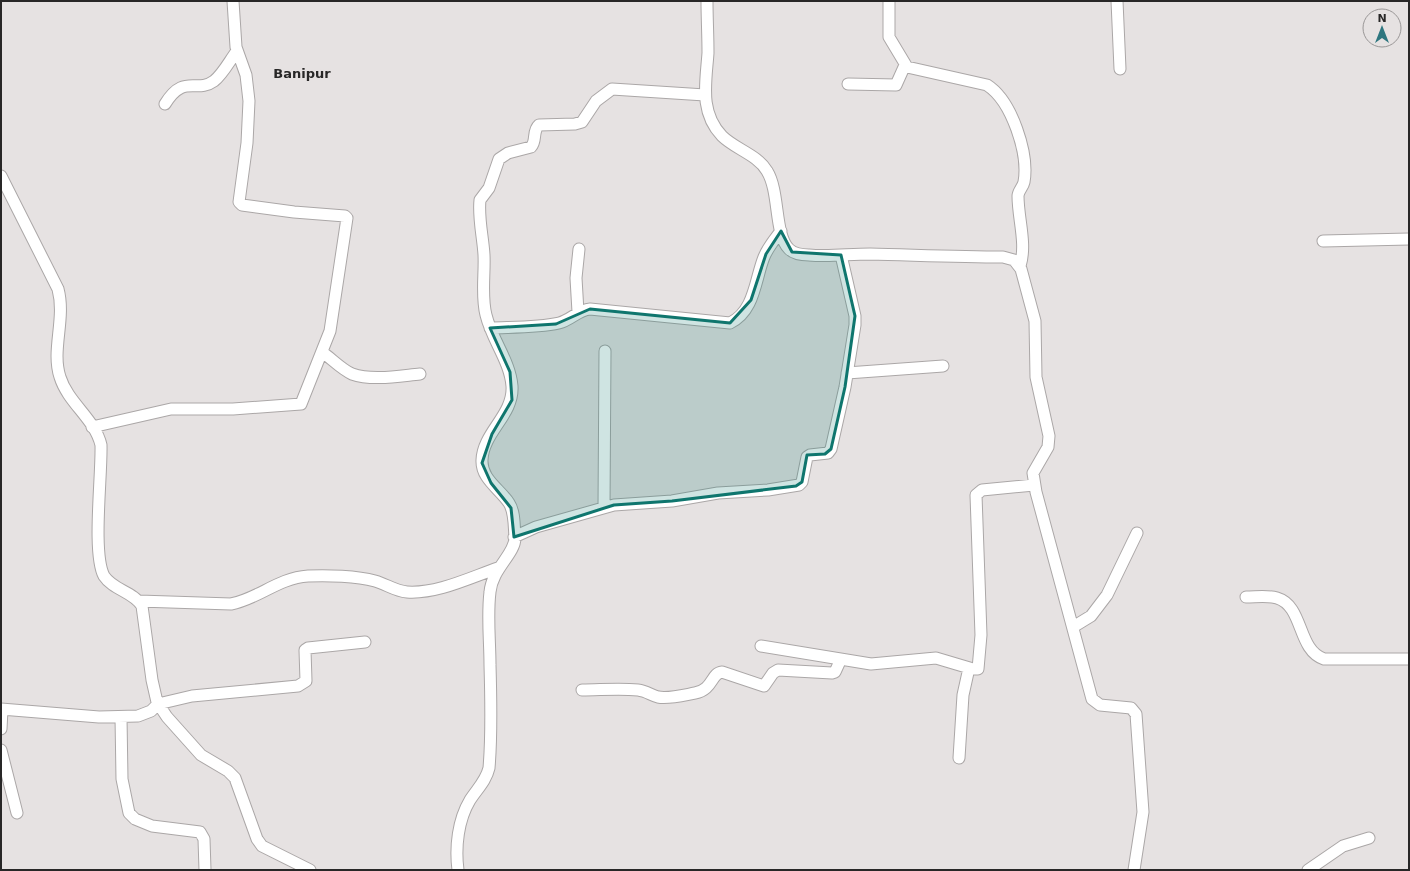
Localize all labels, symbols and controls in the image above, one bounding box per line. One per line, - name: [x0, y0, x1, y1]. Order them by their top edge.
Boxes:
- north arrow: [1362, 8, 1402, 48]
- text: N: [1377, 12, 1387, 25]
- district label: Banipur: [273, 66, 331, 81]

